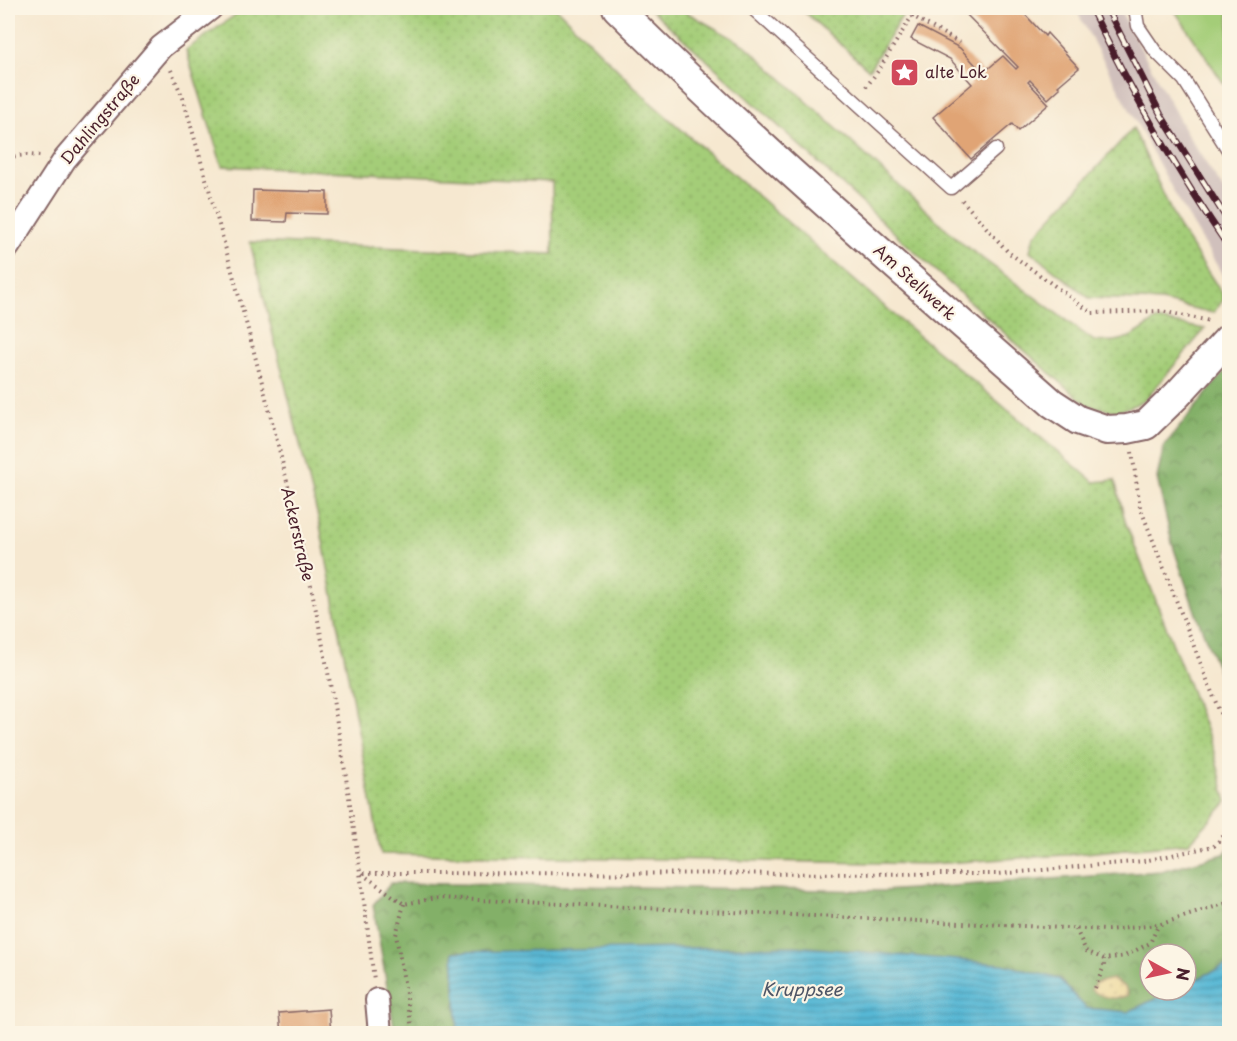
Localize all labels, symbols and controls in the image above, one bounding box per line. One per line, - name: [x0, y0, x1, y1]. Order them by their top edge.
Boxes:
- place icon: alte Lok: [888, 56, 920, 88]
- place label: alte Lok: [925, 59, 987, 83]
- street label: Dahlingstraße: [54, 68, 144, 169]
- street label: Am Stellwerk: [869, 238, 962, 325]
- street label: Ackerstraße: [277, 484, 321, 583]
- north arrow: [1138, 942, 1198, 1002]
- text: N: [1171, 966, 1197, 982]
- water label: Kruppsee: [761, 975, 843, 1002]

